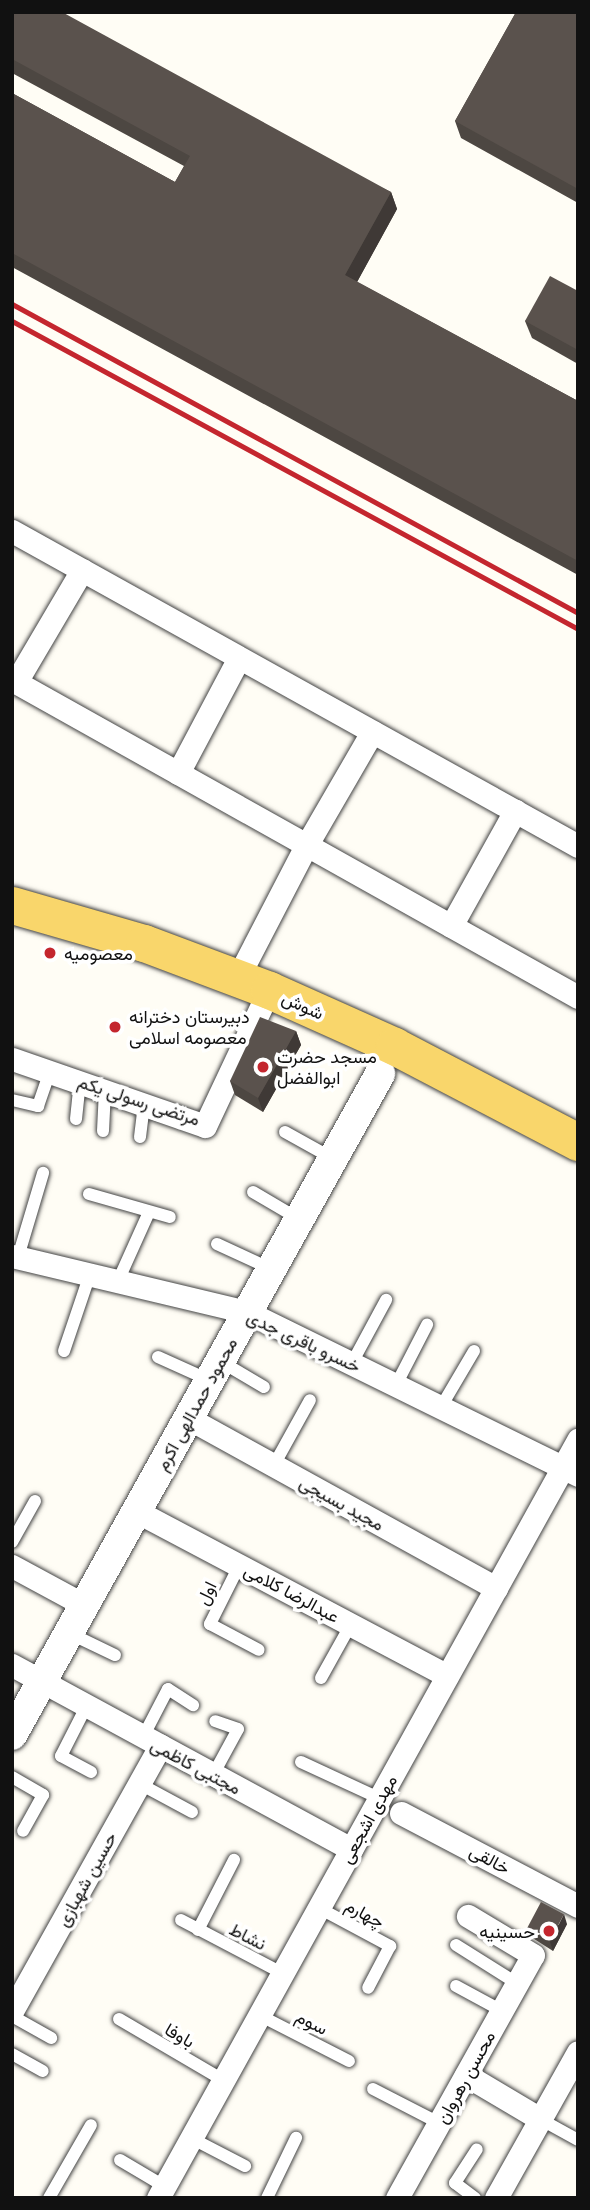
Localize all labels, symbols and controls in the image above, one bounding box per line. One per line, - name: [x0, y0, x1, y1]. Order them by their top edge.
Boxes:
- place label: معصومیه: [64, 942, 133, 964]
- marker: معصومیه: [42, 945, 58, 961]
- street label: شوش: [279, 986, 327, 1024]
- place label: دبیرستان دخترانه معصومه اسلامی: [129, 1006, 250, 1048]
- marker: دبیرستان دخترانه معصومه اسلامی: [107, 1019, 123, 1035]
- place label: مسجد حضرت ابوالفضل: [277, 1046, 377, 1088]
- marker: مسجد حضرت ابوالفضل: [255, 1059, 271, 1075]
- street label: مرتضی رسولی یکم: [75, 1070, 203, 1130]
- street label: خسرو باقری جدی: [244, 1305, 364, 1377]
- street label: محمود حمدالهی اکرم: [150, 1334, 242, 1474]
- street label: مجید بسیجی: [296, 1471, 388, 1535]
- street label: عبدالرضا کلامی: [241, 1559, 343, 1627]
- street label: اول: [191, 1578, 221, 1608]
- street label: مجتبی کاظمی: [147, 1733, 245, 1799]
- street label: مهدی اشجعی: [335, 1771, 401, 1867]
- street label: حسین شهبازی: [51, 1828, 121, 1930]
- street label: خالقی: [466, 1839, 514, 1879]
- street label: چهارم: [342, 1894, 388, 1932]
- street label: نشاط: [226, 1918, 270, 1954]
- place label: حسینیه: [479, 1920, 535, 1942]
- marker: حسینیه: [541, 1923, 557, 1939]
- street label: سوم: [292, 2005, 332, 2039]
- street label: باوفا: [161, 2018, 199, 2052]
- street label: محسن رهروان: [431, 2027, 499, 2127]

